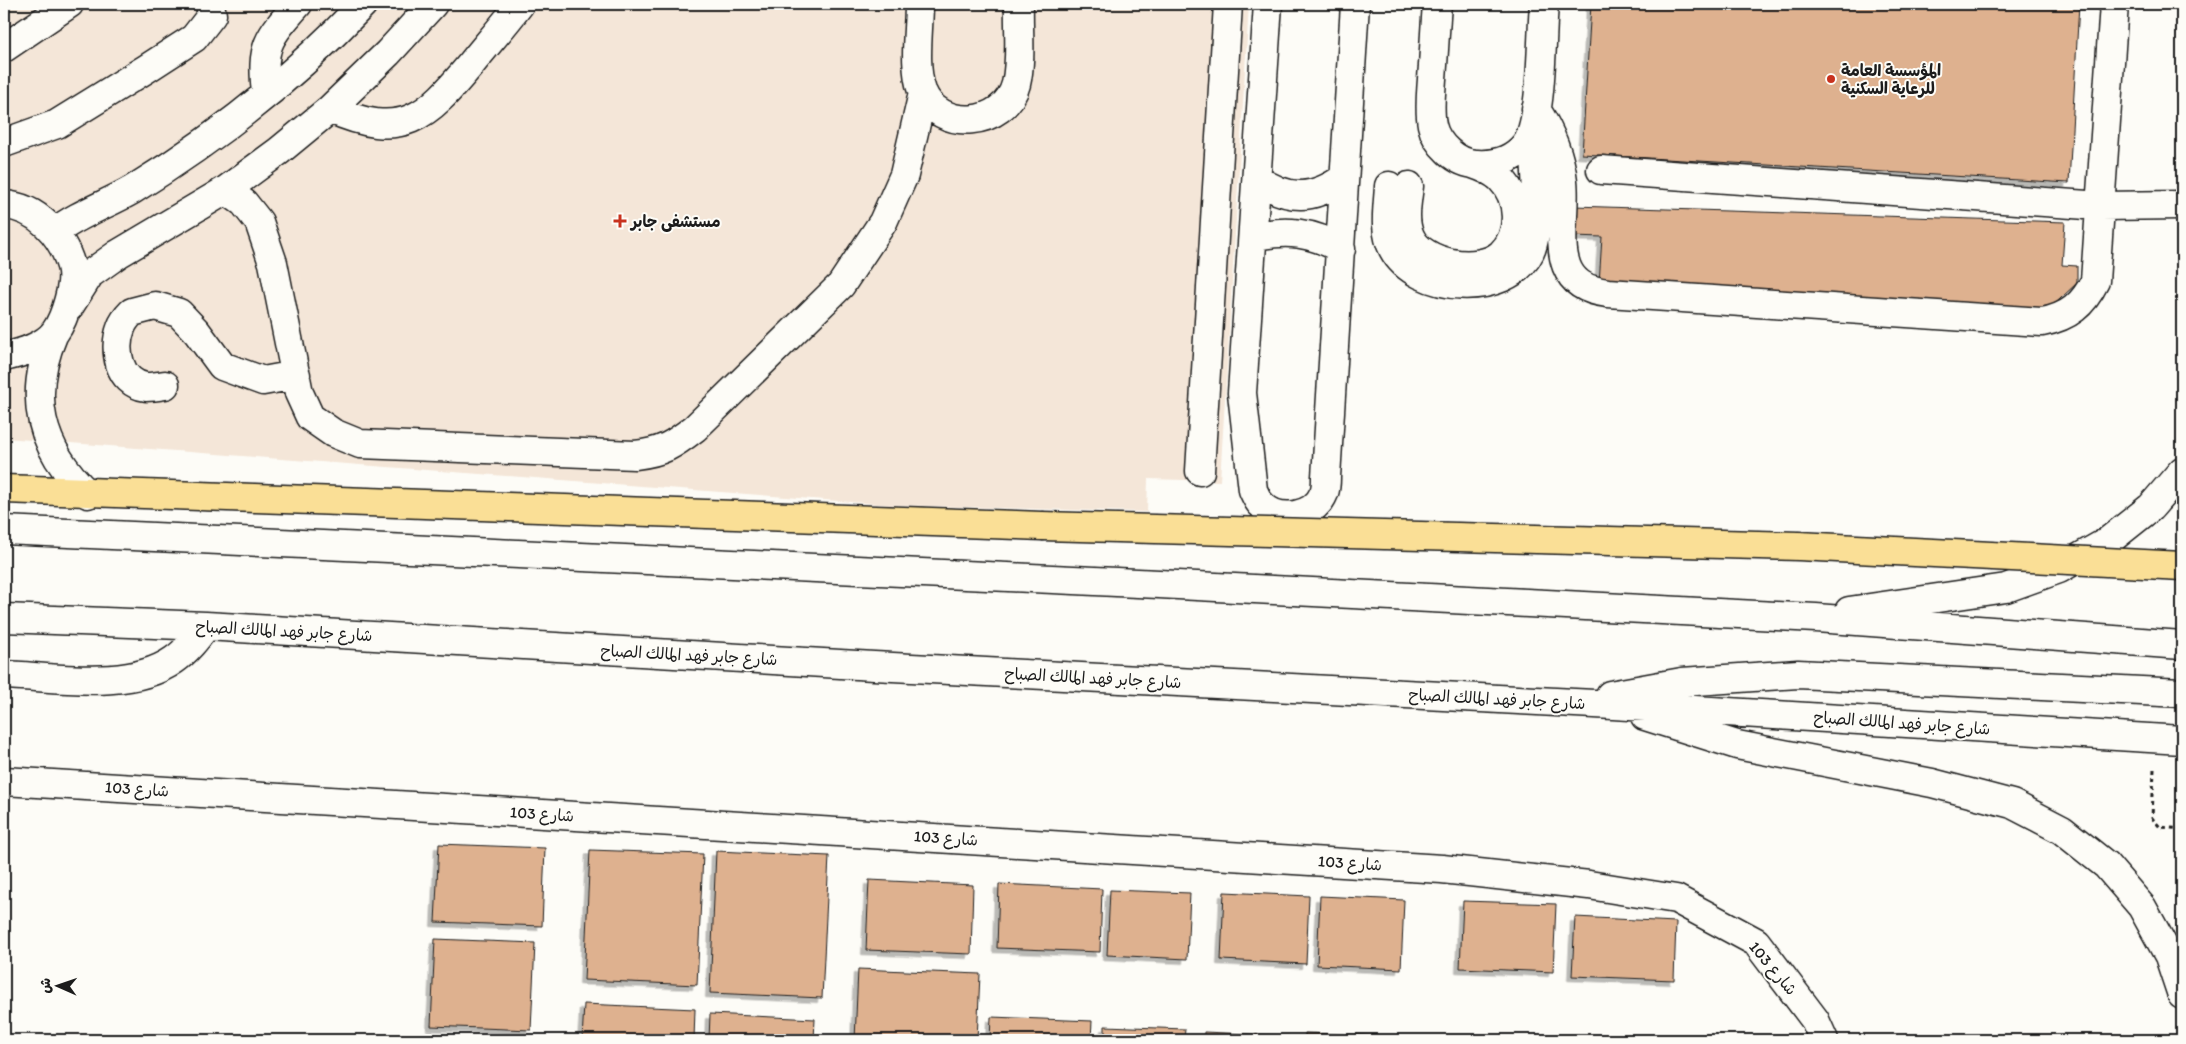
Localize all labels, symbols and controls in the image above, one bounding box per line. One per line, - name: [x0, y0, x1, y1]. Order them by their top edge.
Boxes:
- place label: المؤسسة العامة للرعاية السكنية: [1841, 61, 1941, 98]
- marker: المؤسسة العامة للرعاية السكنية: [1825, 73, 1837, 85]
- place label: مستشفى جابر: [629, 212, 720, 232]
- marker: مستشفى جابر: [613, 214, 627, 228]
- street label: شارع جابر فهد المالك الصباح: [195, 617, 373, 647]
- street label: شارع جابر فهد المالك الصباح: [600, 641, 778, 671]
- street label: شارع جابر فهد المالك الصباح: [1004, 664, 1182, 694]
- street label: شارع جابر فهد المالك الصباح: [1408, 685, 1586, 715]
- street label: شارع جابر فهد المالك الصباح: [1813, 707, 1991, 741]
- street label: شارع 103: [104, 777, 170, 803]
- street label: شارع 103: [509, 802, 575, 828]
- street label: شارع 103: [913, 826, 979, 852]
- street label: شارع 103: [1317, 851, 1383, 877]
- street label: شارع 103: [1744, 937, 1801, 1000]
- north arrow: [32, 962, 82, 1012]
- text: ش: [37, 978, 54, 994]

